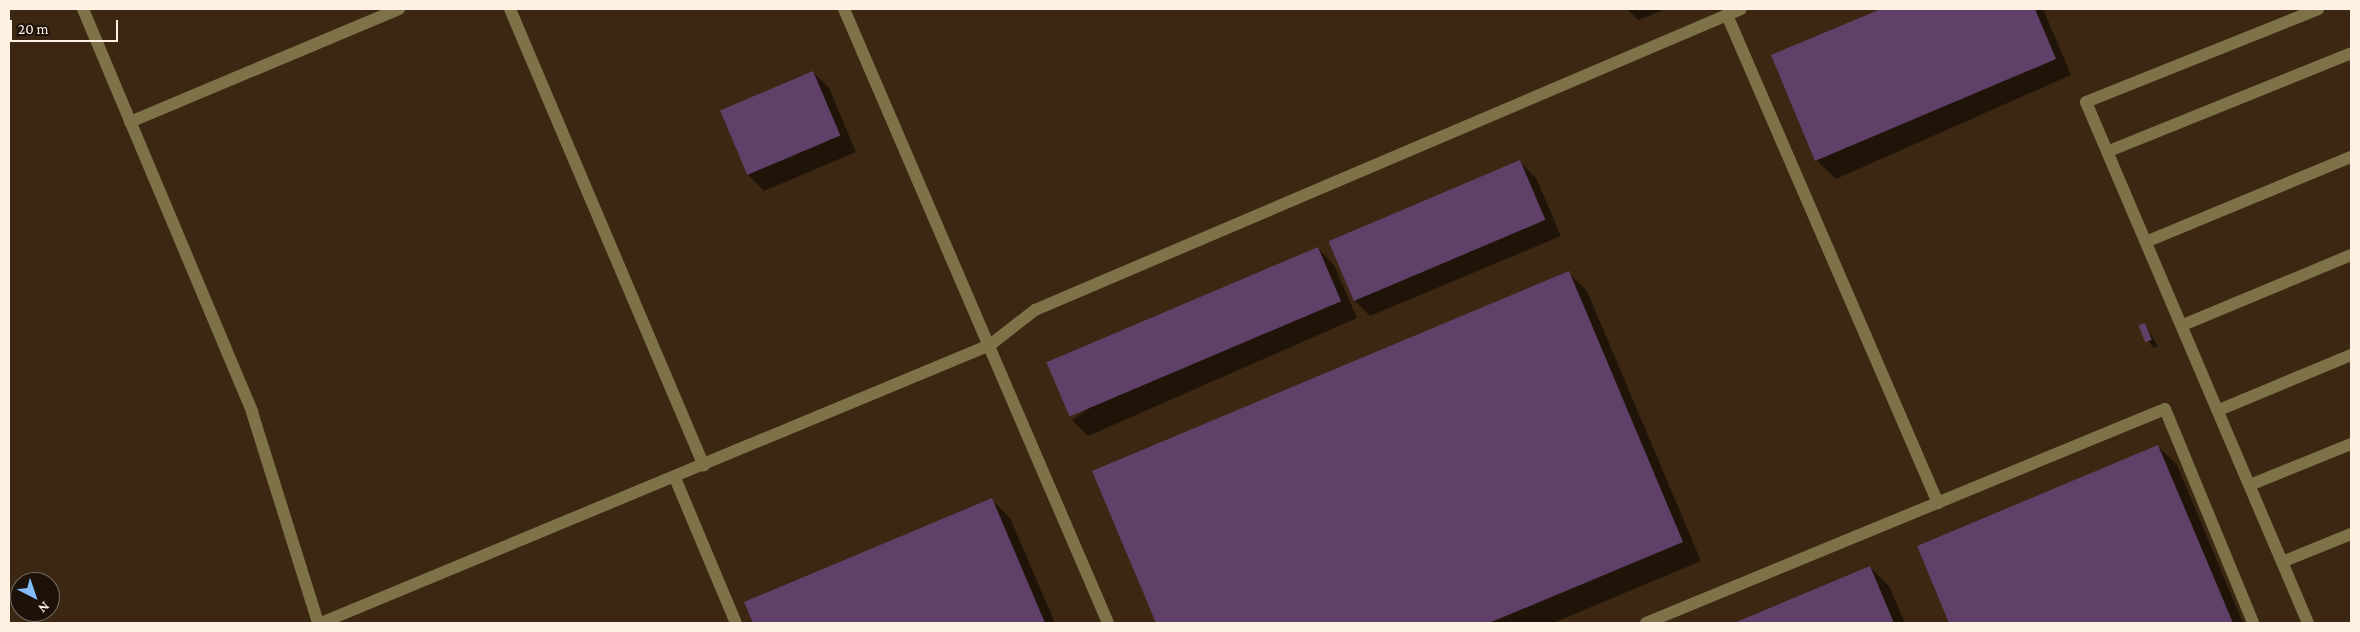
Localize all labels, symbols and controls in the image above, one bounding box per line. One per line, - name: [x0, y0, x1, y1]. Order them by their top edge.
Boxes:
- scale bar: [12, 10, 120, 42]
- text: 20 m: [18, 21, 49, 37]
- north arrow: [10, 572, 60, 622]
- text: N: [35, 598, 53, 617]

